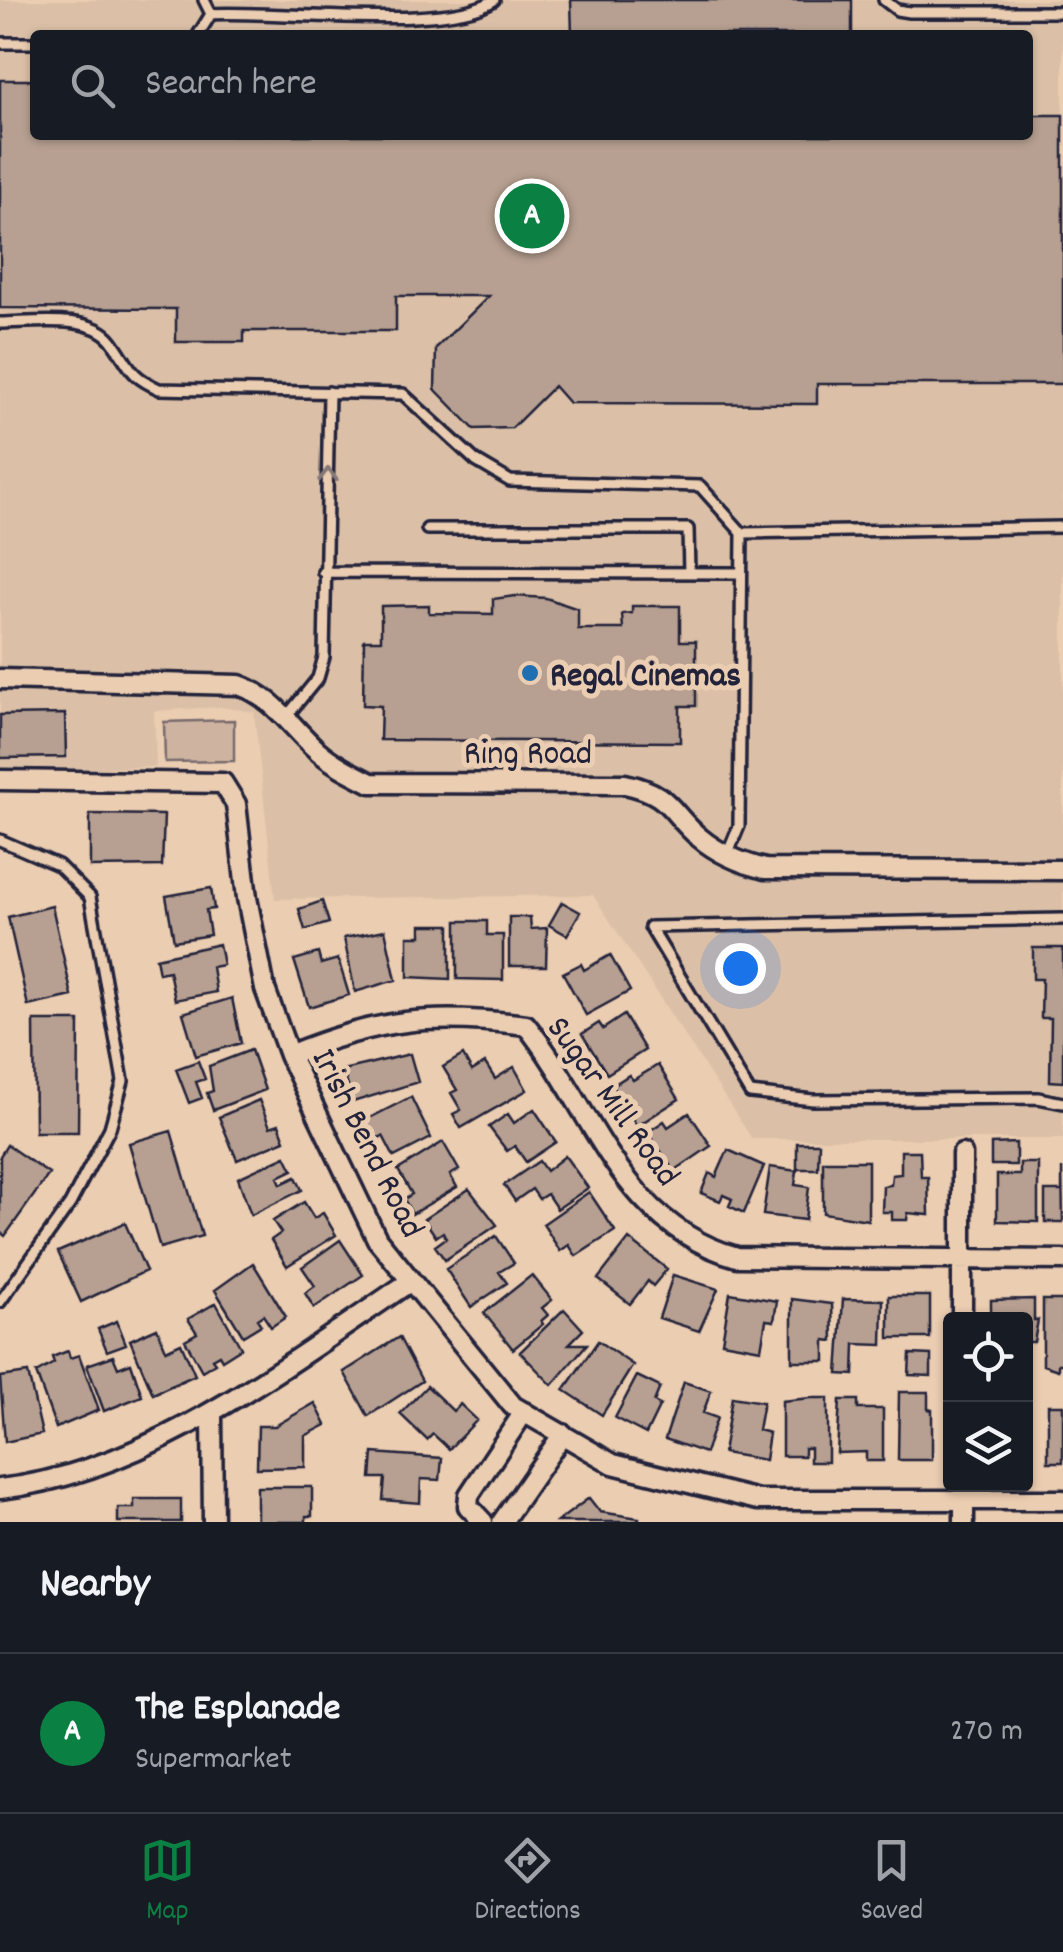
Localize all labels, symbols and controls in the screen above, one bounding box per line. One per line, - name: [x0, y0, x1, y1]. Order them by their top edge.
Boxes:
- search box: [30, 30, 1033, 140]
- icon: search: [65, 58, 120, 113]
- text: Search here: [145, 58, 317, 113]
- pin: A: [500, 178, 564, 254]
- one-way arrow: [317, 466, 339, 482]
- place label: Regal Cinemas: [550, 653, 741, 703]
- marker: Regal Cinemas: [519, 662, 541, 684]
- street label: Ring Road: [464, 731, 592, 781]
- your location: [715, 943, 766, 994]
- street label: Sugar Mill Road: [532, 1007, 690, 1199]
- street label: Irish Bend Road: [296, 1041, 435, 1248]
- map controls: [943, 1312, 1033, 1492]
- button: locate: [943, 1312, 1033, 1402]
- button: layers: [943, 1402, 1033, 1492]
- text: Nearby: [40, 1557, 150, 1617]
- text: The Esplanade: [135, 1683, 341, 1738]
- text: A: [64, 1710, 81, 1756]
- text: 270 m: [950, 1710, 1023, 1756]
- text: Supermarket: [135, 1738, 291, 1784]
- tab: Map: [140, 1833, 195, 1933]
- tab: Directions: [475, 1833, 581, 1933]
- tab: Saved: [861, 1833, 923, 1933]

